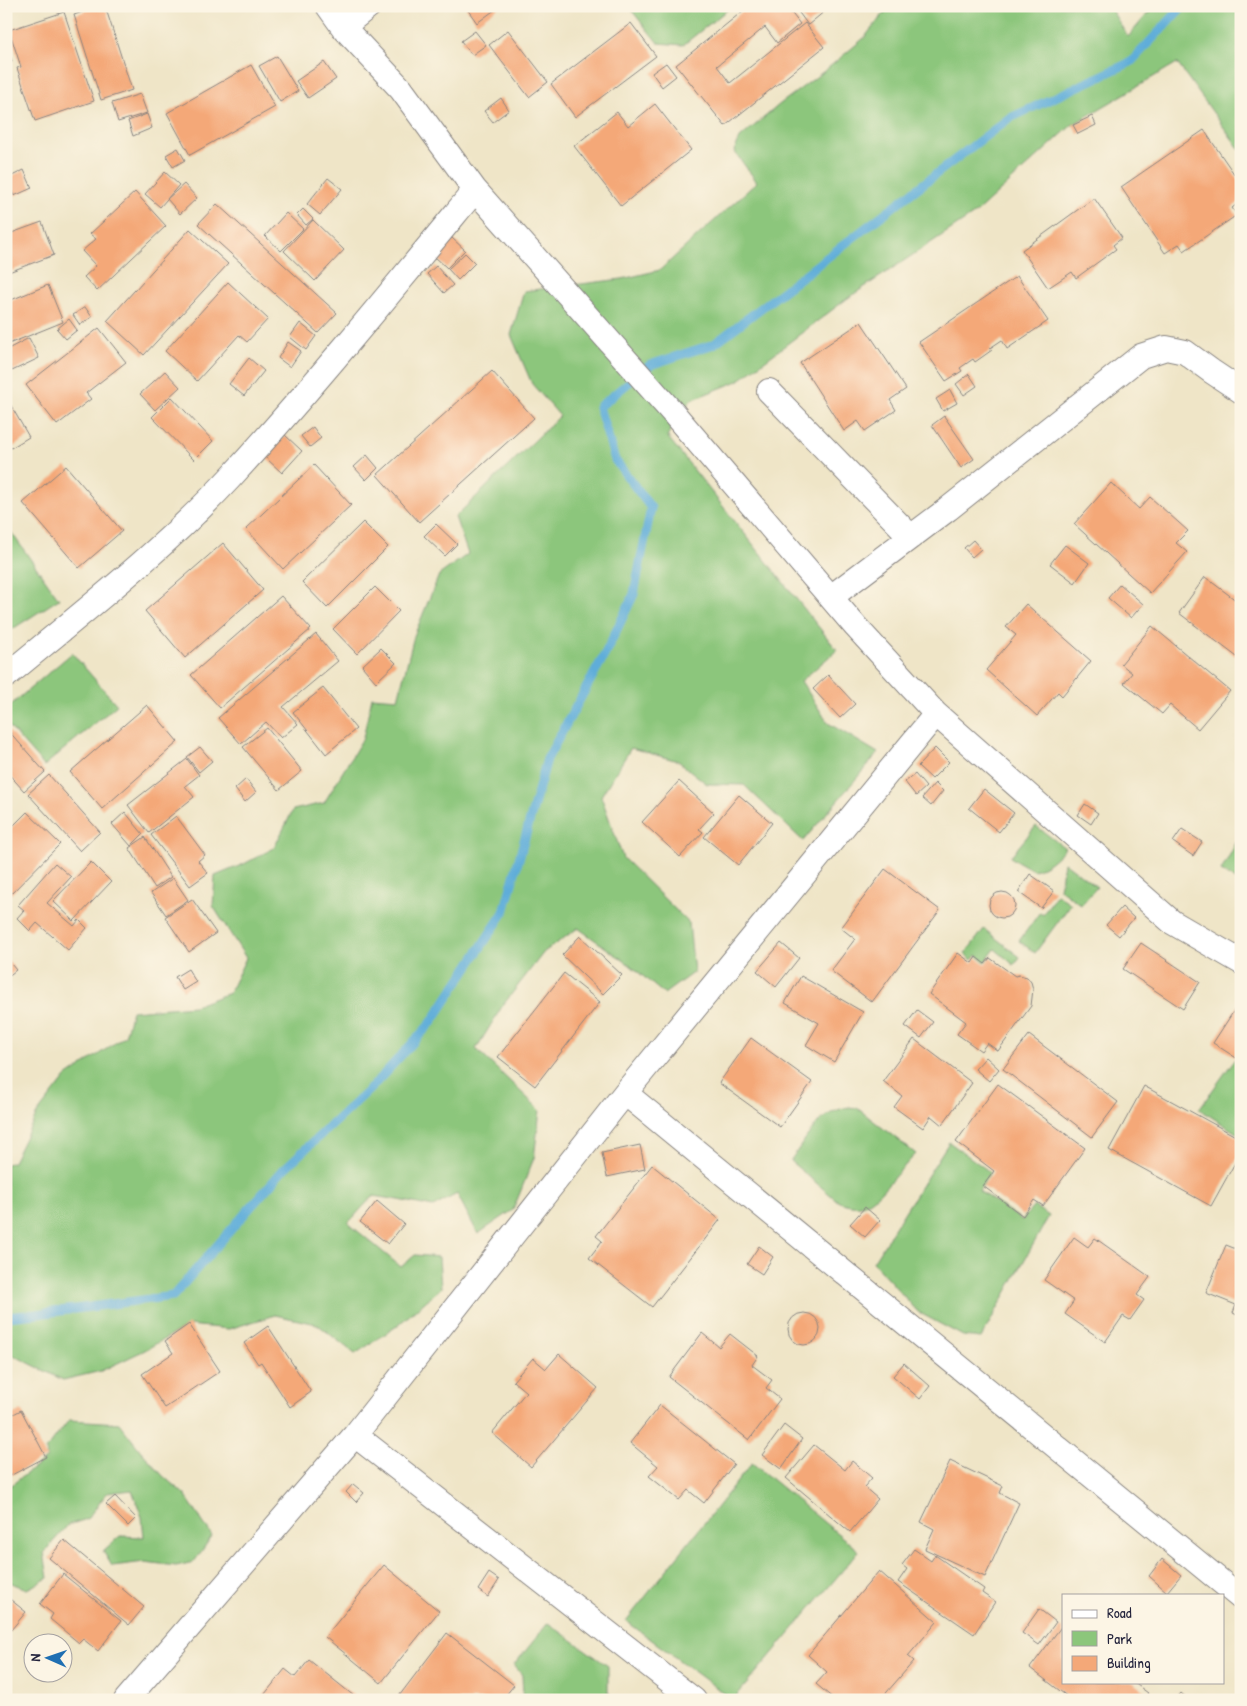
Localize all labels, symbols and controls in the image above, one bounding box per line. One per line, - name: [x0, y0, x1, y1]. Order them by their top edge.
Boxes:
- legend: [1062, 1594, 1224, 1684]
- text: Road: [1107, 1602, 1132, 1623]
- text: Park: [1107, 1628, 1132, 1649]
- north arrow: [22, 1634, 72, 1684]
- text: Building: [1107, 1652, 1151, 1673]
- text: N: [25, 1653, 44, 1662]

